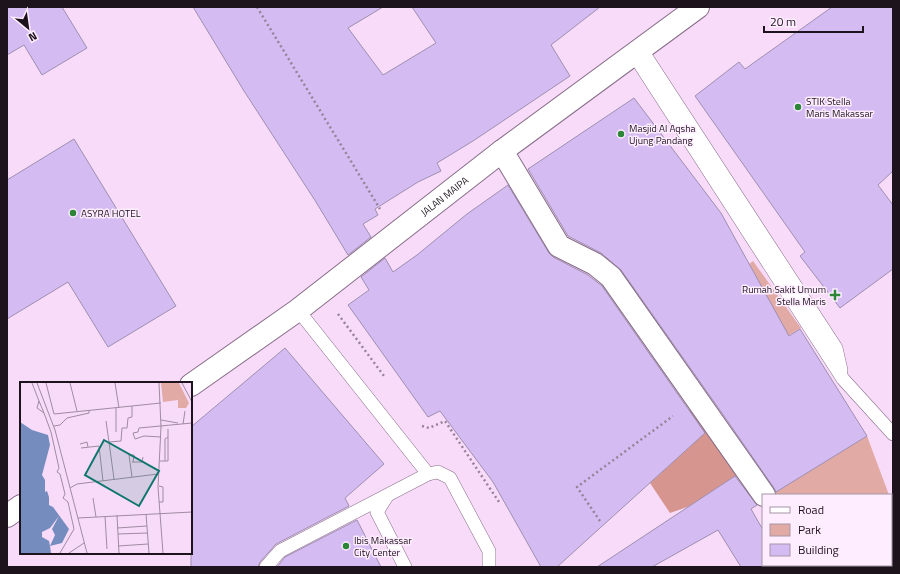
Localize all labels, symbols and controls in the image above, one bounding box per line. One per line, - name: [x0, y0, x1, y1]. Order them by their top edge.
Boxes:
- north arrow: [8, 8, 48, 48]
- scale bar: [764, 8, 863, 34]
- text: 20 m: [770, 12, 796, 31]
- text: N: [26, 28, 40, 46]
- place label: STIK Stella Maris Makassar: [806, 94, 873, 121]
- marker: STIK Stella Maris Makassar: [793, 102, 803, 112]
- place label: Masjid Al Aqsha Ujung Pandang: [629, 121, 696, 148]
- marker: Masjid Al Aqsha Ujung Pandang: [616, 129, 626, 139]
- street label: JALAN MAIPA: [417, 173, 471, 220]
- place label: ASYRA HOTEL: [81, 206, 141, 221]
- marker: ASYRA HOTEL: [68, 208, 78, 218]
- place label: Rumah Sakit Umum Stella Maris: [742, 282, 826, 309]
- marker: Rumah Sakit Umum Stella Maris: [829, 289, 841, 301]
- inset map: [20, 382, 192, 554]
- legend: [762, 494, 892, 566]
- text: Road: [798, 500, 824, 519]
- text: Park: [798, 520, 821, 539]
- place label: Ibis Makassar City Center: [354, 533, 412, 560]
- text: Building: [798, 540, 839, 559]
- marker: Ibis Makassar City Center: [341, 541, 351, 551]

